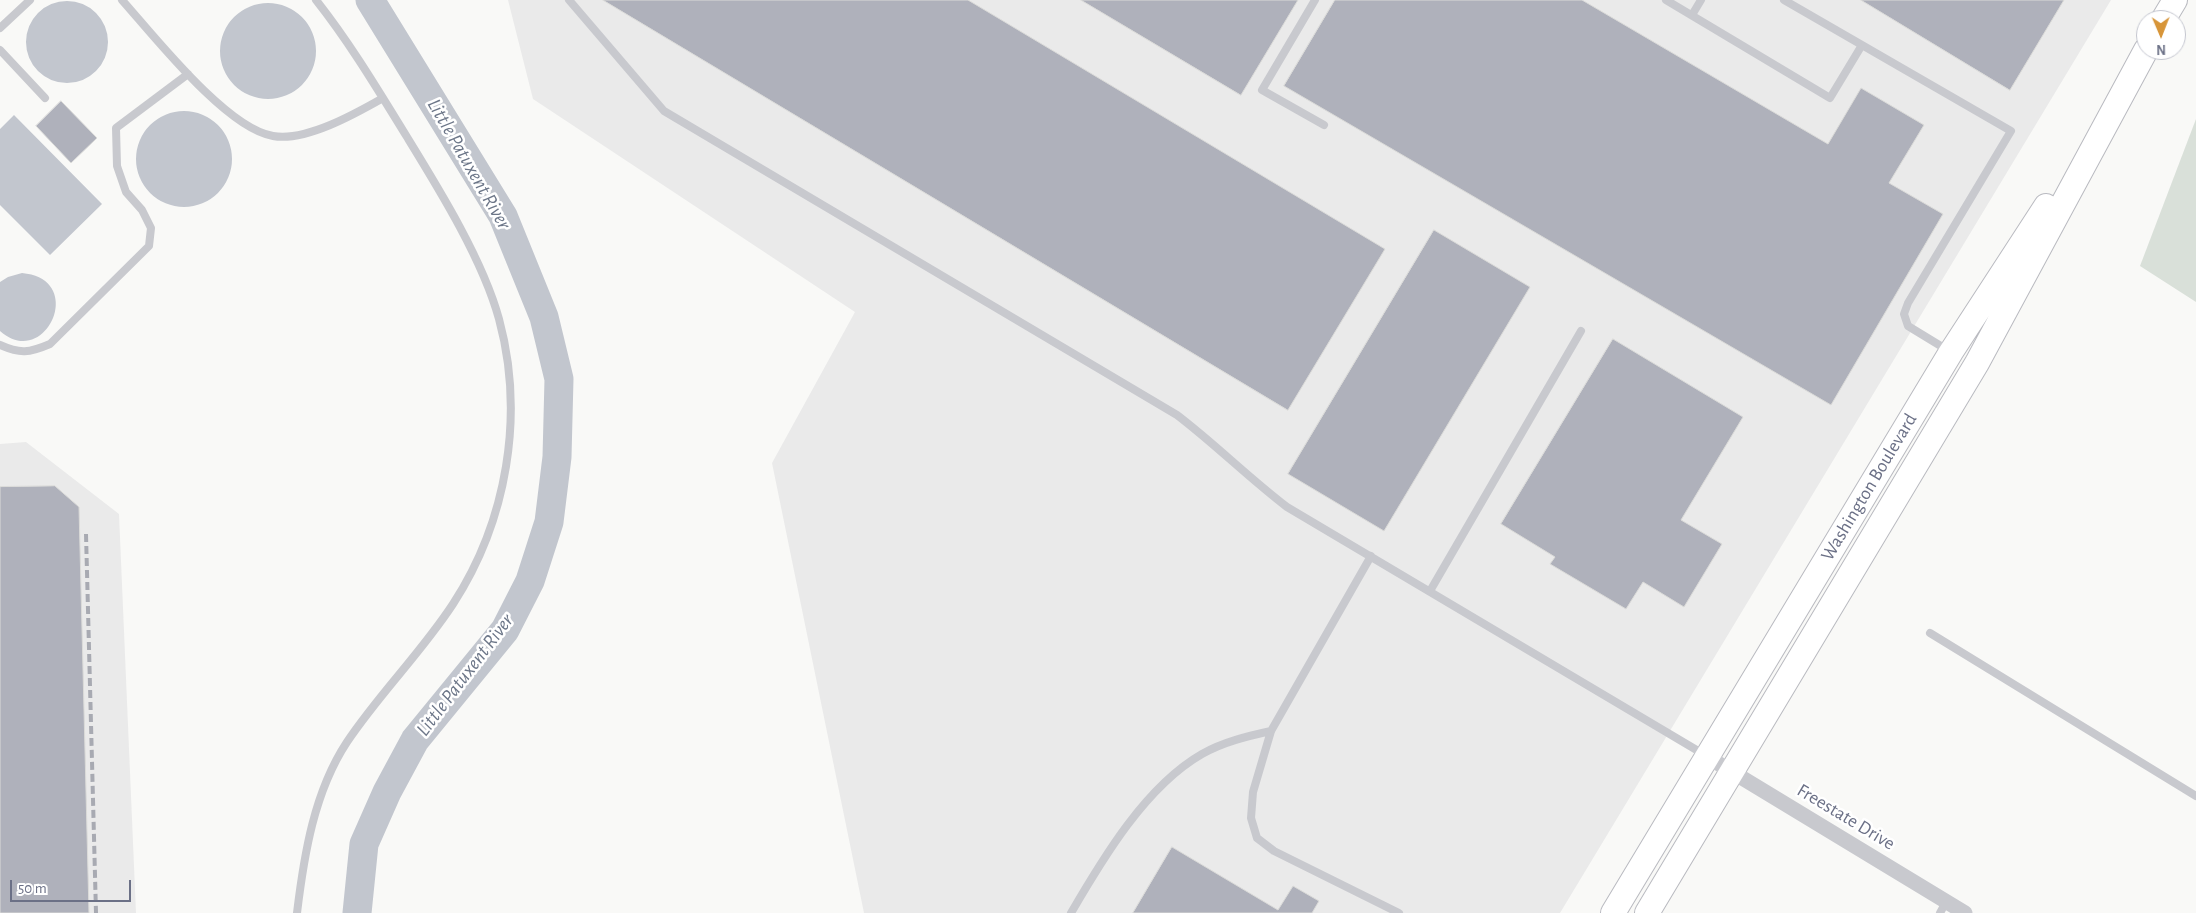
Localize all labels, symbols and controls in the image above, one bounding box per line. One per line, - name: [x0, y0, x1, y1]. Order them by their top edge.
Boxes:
- north arrow: [2136, 10, 2186, 60]
- text: N: [2156, 42, 2166, 56]
- water label: Little Patuxent River: [422, 94, 516, 234]
- street label: Washington Boulevard: [1816, 409, 1922, 565]
- water label: Little Patuxent River: [411, 609, 519, 741]
- street label: Freestate Drive: [1793, 779, 1899, 855]
- scale bar: [12, 870, 134, 902]
- text: 50 m: [18, 881, 47, 896]

